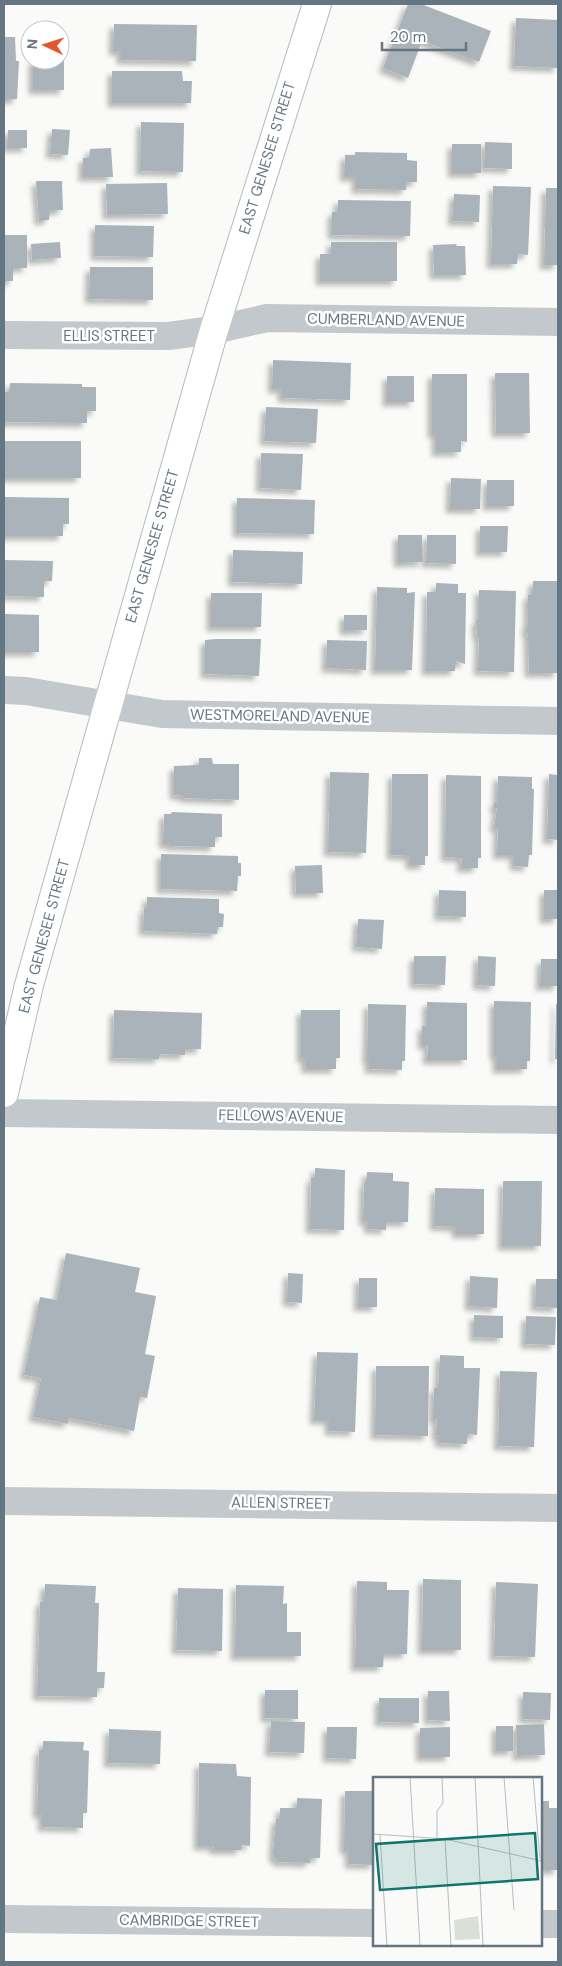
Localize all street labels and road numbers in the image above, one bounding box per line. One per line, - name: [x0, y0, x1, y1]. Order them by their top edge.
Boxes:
- street label: EAST GENESEE STREET: [234, 79, 300, 237]
- street label: CUMBERLAND AVENUE: [307, 309, 465, 331]
- street label: ELLIS STREET: [63, 326, 155, 346]
- street label: EAST GENESEE STREET: [121, 467, 183, 625]
- street label: WESTMORELAND AVENUE: [190, 704, 370, 728]
- street label: EAST GENESEE STREET: [14, 857, 74, 1015]
- street label: FELLOWS AVENUE: [218, 1105, 344, 1127]
- street label: ALLEN STREET: [231, 1492, 331, 1514]
- street label: CAMBRIDGE STREET: [119, 1910, 259, 1932]

